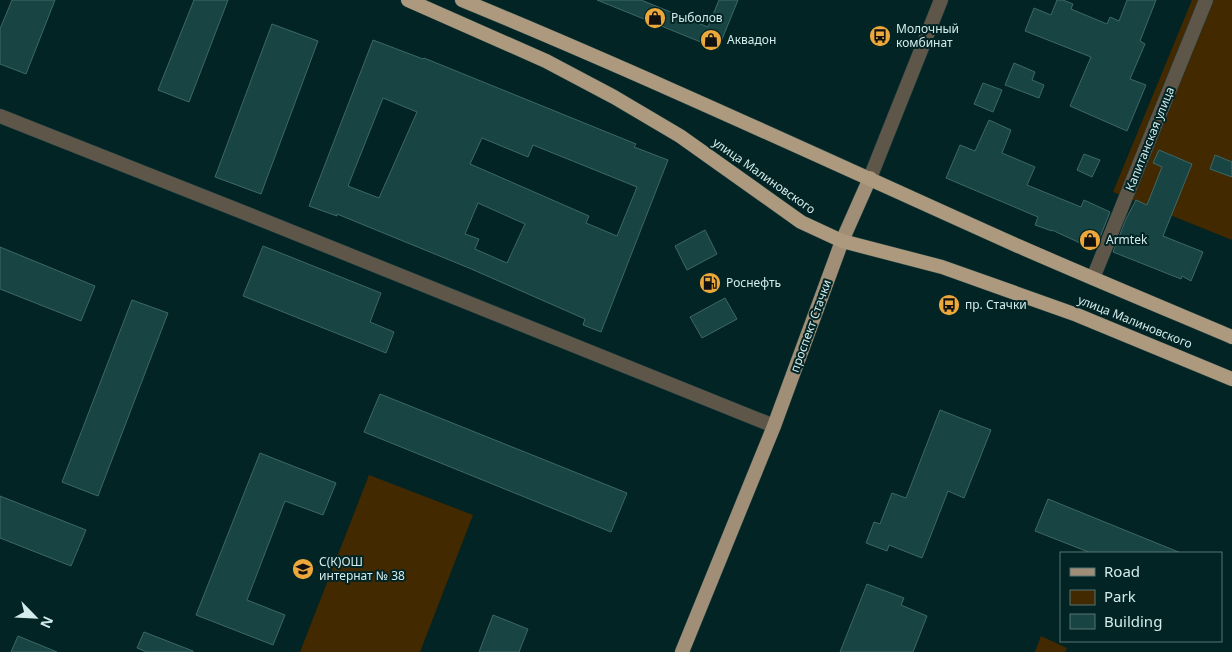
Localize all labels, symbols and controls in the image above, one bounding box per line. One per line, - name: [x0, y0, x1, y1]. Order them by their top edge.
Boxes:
- shop icon: Рыболов: [643, 6, 667, 30]
- place label: Рыболов: [671, 9, 723, 26]
- place label: Молочный комбинат: [896, 20, 959, 51]
- bus stop icon: Молочный комбинат: [868, 24, 892, 48]
- shop icon: Аквадон: [699, 28, 723, 52]
- place label: Аквадон: [727, 31, 776, 48]
- street label: Капитанская улица: [1121, 84, 1178, 194]
- street label: улица Малиновского: [709, 134, 819, 218]
- shop icon: Armtek: [1078, 228, 1102, 252]
- place label: Armtek: [1106, 231, 1148, 248]
- fuel station icon: Роснефть: [698, 271, 722, 295]
- place label: Роснефть: [726, 274, 781, 291]
- street label: проспект Стачки: [786, 277, 835, 375]
- street label: улица Малиновского: [1075, 291, 1195, 352]
- bus stop icon: пр. Стачки: [937, 293, 961, 317]
- place label: пр. Стачки: [965, 296, 1027, 313]
- legend: [1060, 552, 1222, 642]
- place label: С(К)ОШ интернат № 38: [319, 553, 405, 584]
- school or university icon: С(К)ОШ интернат № 38: [291, 557, 315, 581]
- text: Road: [1104, 561, 1140, 581]
- text: Park: [1104, 586, 1136, 606]
- north arrow: [10, 592, 60, 642]
- text: Building: [1104, 611, 1162, 631]
- text: N: [36, 613, 58, 632]

